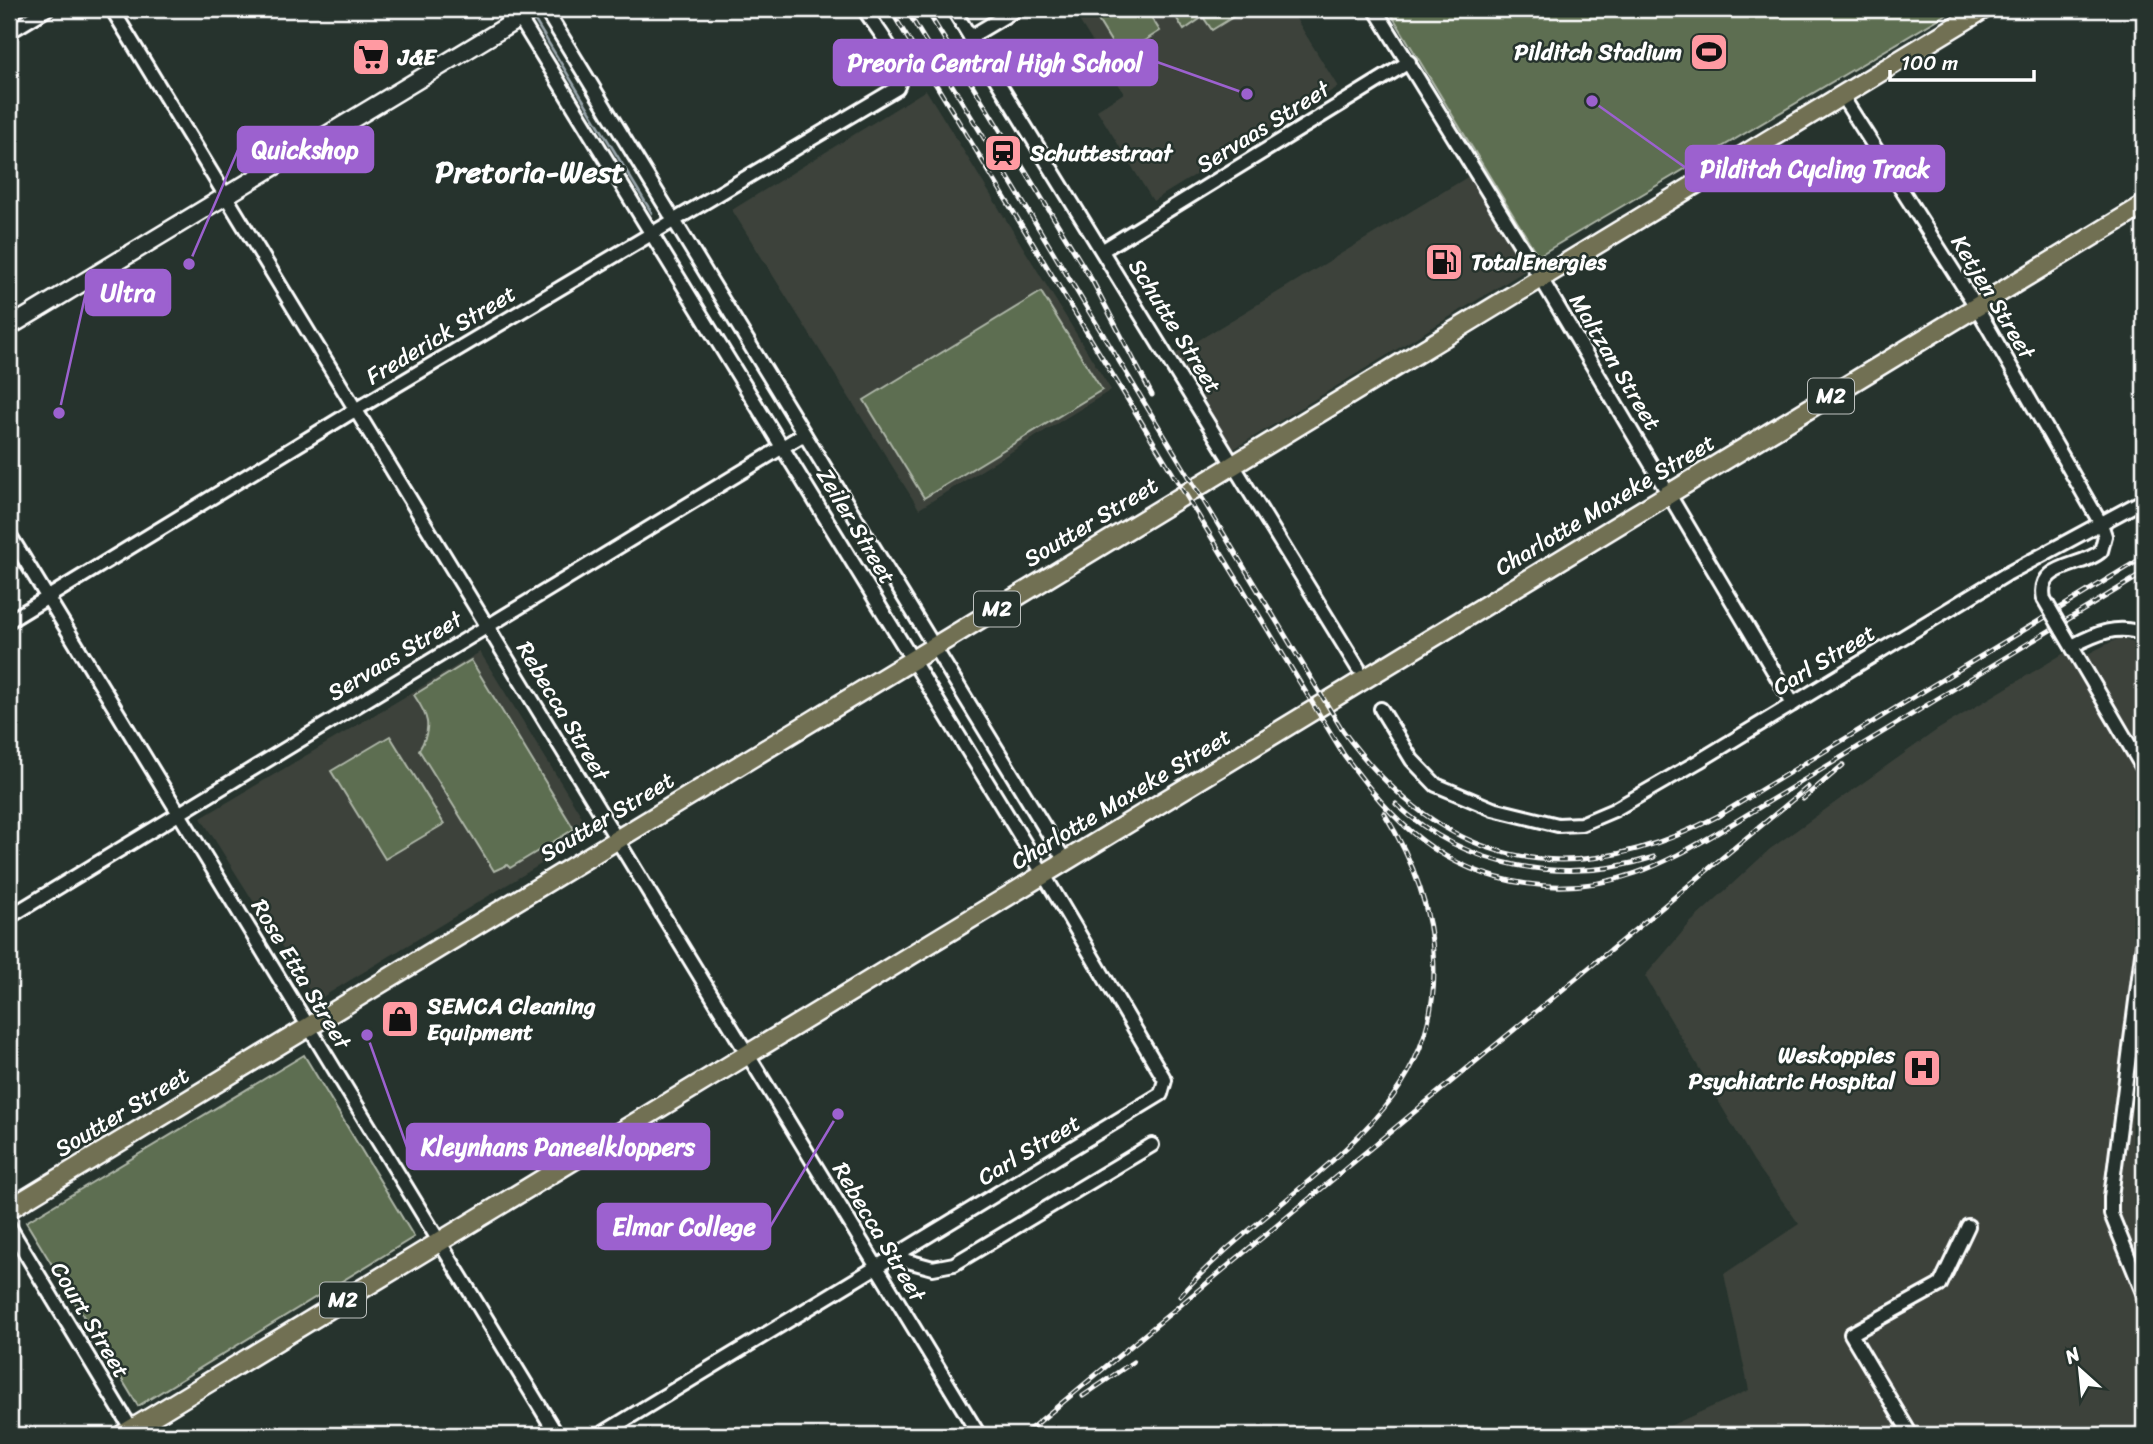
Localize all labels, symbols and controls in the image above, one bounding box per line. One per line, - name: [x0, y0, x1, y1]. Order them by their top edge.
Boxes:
- sports icon: Pilditch Stadium: [1688, 31, 1730, 73]
- place label: Pilditch Stadium: [1514, 32, 1682, 73]
- supermarket icon: J&E: [350, 36, 392, 78]
- place label: J&E: [396, 37, 438, 78]
- scale bar: [1890, 38, 2034, 82]
- callout: Preoria Central High School: [834, 40, 1157, 85]
- text: Preoria Central High School: [848, 42, 1144, 84]
- text: 100 m: [1901, 44, 1958, 82]
- street label: Servaas Street: [1188, 68, 1340, 185]
- callout: Quickshop: [238, 127, 373, 172]
- text: Quickshop: [252, 129, 359, 171]
- station icon: Schuttestraat: [982, 132, 1024, 174]
- place label: Schuttestraat: [1029, 133, 1174, 174]
- district label: Pretoria-West: [435, 145, 625, 199]
- callout: Pilditch Cycling Track: [1686, 146, 1944, 191]
- text: Pilditch Cycling Track: [1700, 148, 1931, 190]
- street label: Ketjen Street: [1939, 227, 2047, 369]
- fuel station icon: TotalEnergies: [1423, 241, 1465, 283]
- place label: TotalEnergies: [1471, 242, 1607, 283]
- street label: Schutte Street: [1117, 250, 1233, 402]
- callout: Ultra: [86, 270, 170, 315]
- text: Ultra: [100, 272, 156, 314]
- street label: Frederick Street: [358, 274, 524, 396]
- street label: Maltzan Street: [1558, 285, 1672, 439]
- road number: M2: [1808, 378, 1854, 414]
- street label: Charlotte Maxeke Street: [1487, 423, 1723, 587]
- street label: Zeiler Street: [805, 459, 907, 593]
- street label: Soutter Street: [1015, 465, 1167, 579]
- road number: M2: [974, 592, 1020, 626]
- street label: Servaas Street: [319, 598, 472, 713]
- street label: Carl Street: [1764, 613, 1884, 707]
- street label: Rebecca Street: [505, 633, 622, 791]
- street label: Charlotte Maxeke Street: [1003, 717, 1239, 881]
- street label: Soutter Street: [531, 760, 683, 874]
- street label: Rose Etta Street: [240, 891, 363, 1059]
- place label: SEMCA Cleaning Equipment: [426, 986, 596, 1053]
- shop icon: SEMCA Cleaning Equipment: [379, 998, 421, 1040]
- place label: Weskoppies Psychiatric Hospital: [1689, 1035, 1896, 1102]
- hospital icon: Weskoppies Psychiatric Hospital: [1901, 1047, 1943, 1089]
- street label: Soutter Street: [46, 1055, 198, 1169]
- street label: Carl Street: [969, 1103, 1089, 1197]
- callout: Kleynhans Paneelkloppers: [407, 1124, 709, 1169]
- text: Kleynhans Paneelkloppers: [420, 1126, 696, 1168]
- street label: Rebecca Street: [821, 1154, 938, 1312]
- callout: Elmar College: [598, 1204, 770, 1249]
- text: Elmar College: [612, 1206, 756, 1248]
- street label: Court Street: [39, 1253, 141, 1387]
- road number: M2: [320, 1282, 366, 1318]
- north arrow: [2044, 1336, 2114, 1406]
- text: N: [2058, 1337, 2087, 1373]

